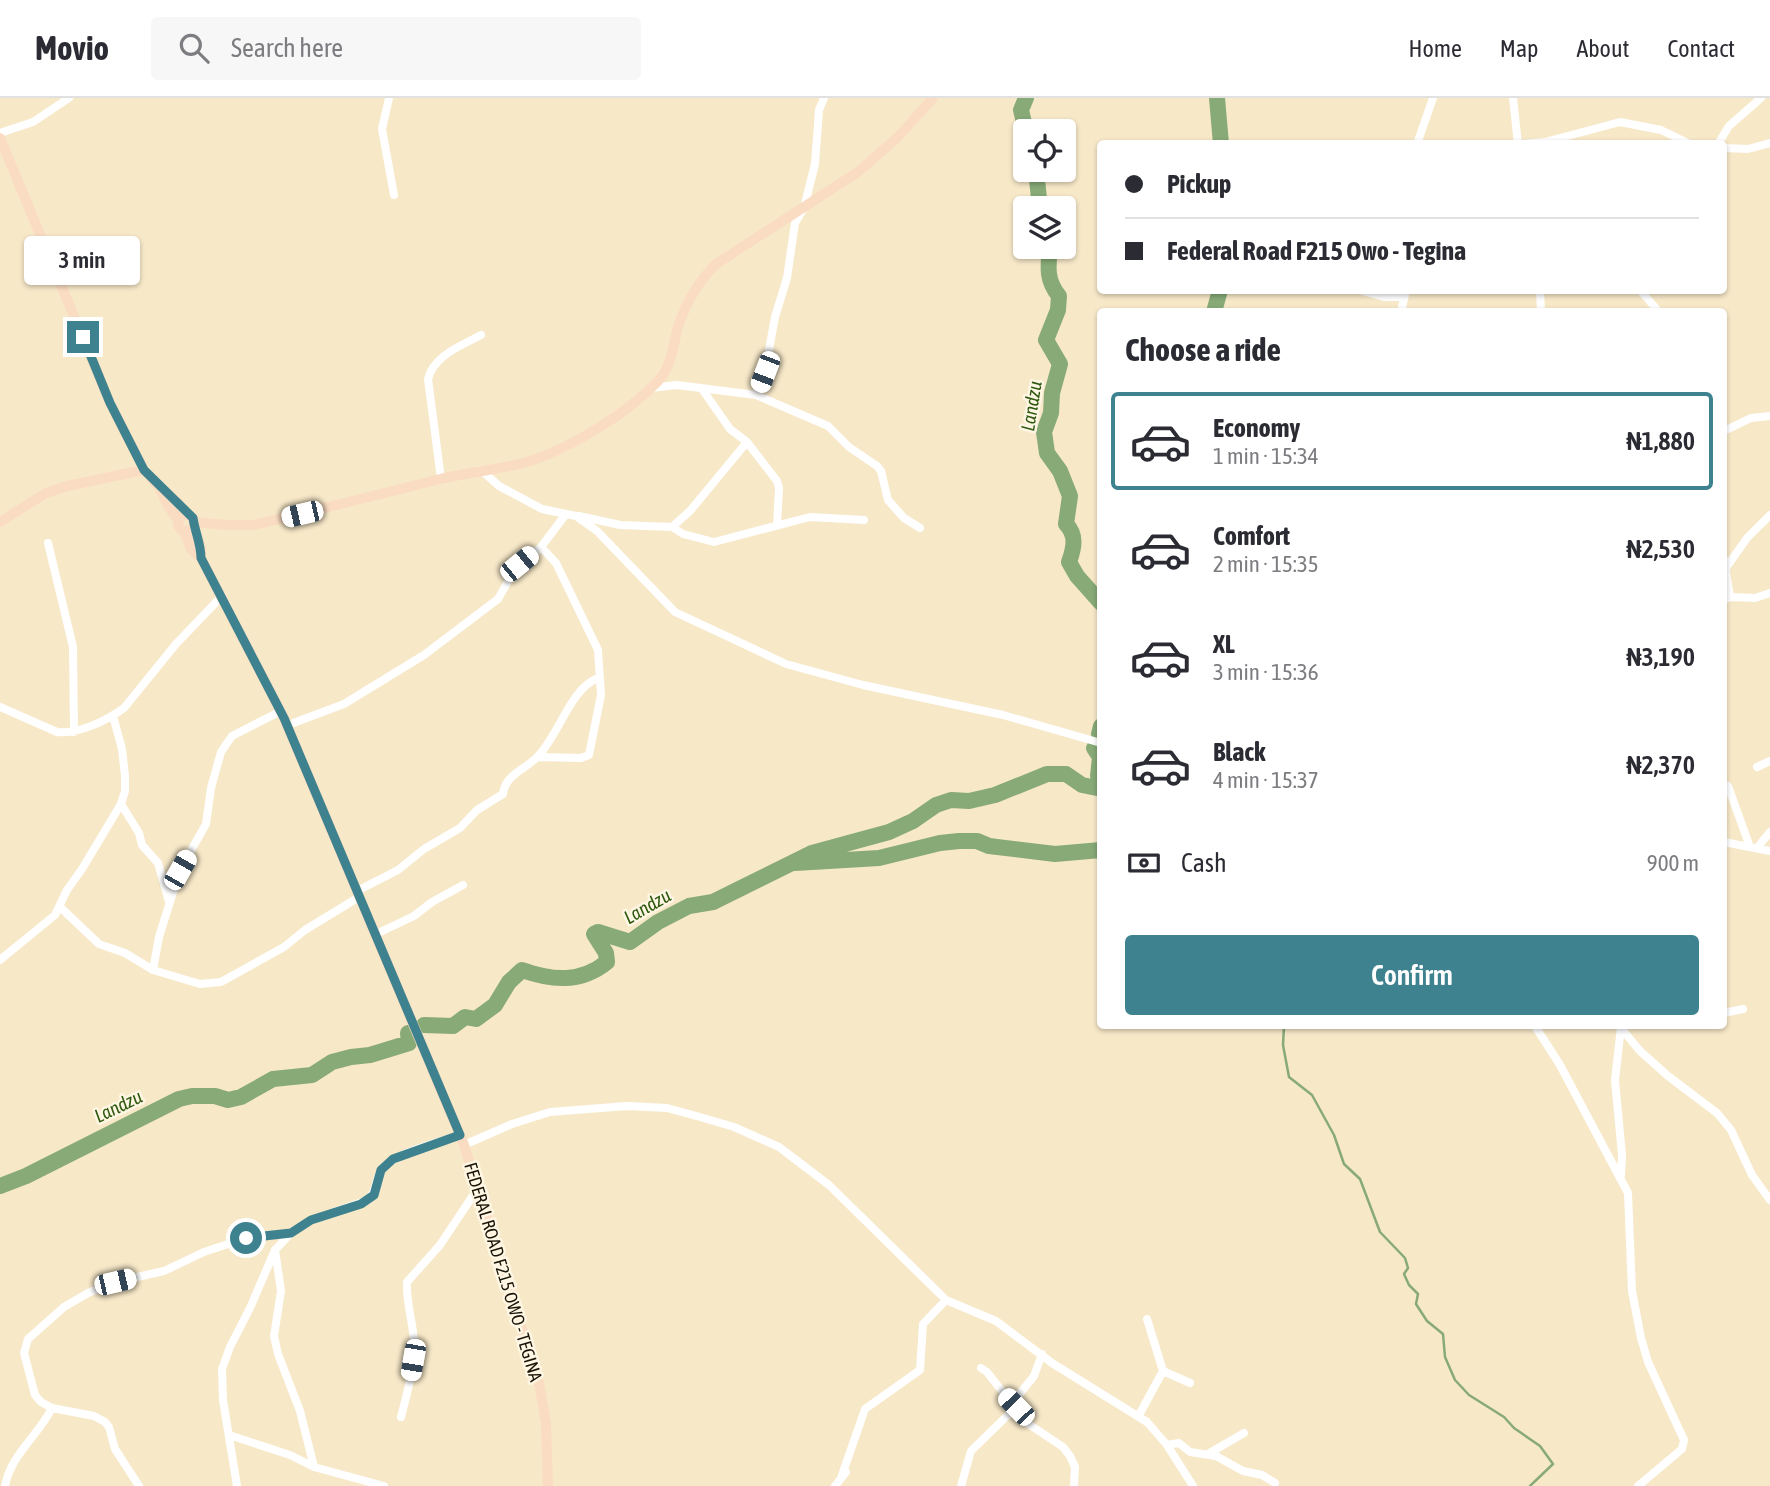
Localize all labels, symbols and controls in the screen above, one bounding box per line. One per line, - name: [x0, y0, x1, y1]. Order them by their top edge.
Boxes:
- search box: [151, 17, 641, 80]
- text: Movio: [35, 29, 109, 67]
- icon: search: [175, 29, 213, 67]
- text: Search here: [231, 33, 343, 63]
- text: Home: [1408, 35, 1462, 62]
- text: Map: [1500, 35, 1538, 62]
- text: About: [1576, 35, 1629, 62]
- text: Contact: [1667, 35, 1735, 62]
- map controls: [1013, 119, 1076, 259]
- button: locate: [1013, 119, 1076, 182]
- text: Pickup: [1167, 169, 1231, 199]
- button: layers: [1013, 196, 1076, 259]
- callout: 3 min: [25, 236, 141, 285]
- text: Federal Road F215 Owo - Tegina: [1167, 236, 1466, 266]
- text: 3 min: [59, 247, 105, 273]
- route end: [67, 321, 99, 353]
- text: Choose a ride: [1125, 331, 1281, 368]
- car: [748, 349, 783, 395]
- water label: Landzu: [1016, 379, 1046, 433]
- icon: car: [1129, 410, 1192, 473]
- text: Economy: [1213, 413, 1300, 443]
- text: ₦1,880: [1626, 426, 1695, 456]
- text: 1 min · 15:34: [1213, 443, 1319, 469]
- car: [280, 499, 325, 529]
- icon: car: [1129, 518, 1192, 581]
- text: Comfort: [1213, 521, 1290, 551]
- text: ₦2,530: [1626, 534, 1695, 564]
- car: [497, 543, 542, 585]
- text: 2 min · 15:35: [1213, 551, 1319, 577]
- icon: car: [1129, 626, 1192, 689]
- text: XL: [1213, 629, 1235, 659]
- text: ₦3,190: [1626, 642, 1695, 672]
- text: 3 min · 15:36: [1213, 659, 1319, 685]
- icon: car: [1129, 734, 1192, 797]
- text: Black: [1213, 737, 1265, 767]
- text: ₦2,370: [1626, 750, 1695, 780]
- text: 4 min · 15:37: [1213, 767, 1319, 793]
- icon: cash: [1125, 844, 1163, 882]
- car: [161, 847, 200, 893]
- text: Cash: [1181, 848, 1227, 878]
- text: 900 m: [1647, 850, 1699, 876]
- water label: Landzu: [620, 884, 674, 928]
- button: Confirm: [1125, 935, 1699, 1015]
- water label: Landzu: [91, 1085, 145, 1127]
- street label: FEDERAL ROAD F215 OWO - TEGINA: [460, 1160, 547, 1384]
- route start: [230, 1222, 262, 1254]
- car: [93, 1267, 138, 1297]
- car: [400, 1337, 427, 1383]
- car: [994, 1385, 1039, 1429]

